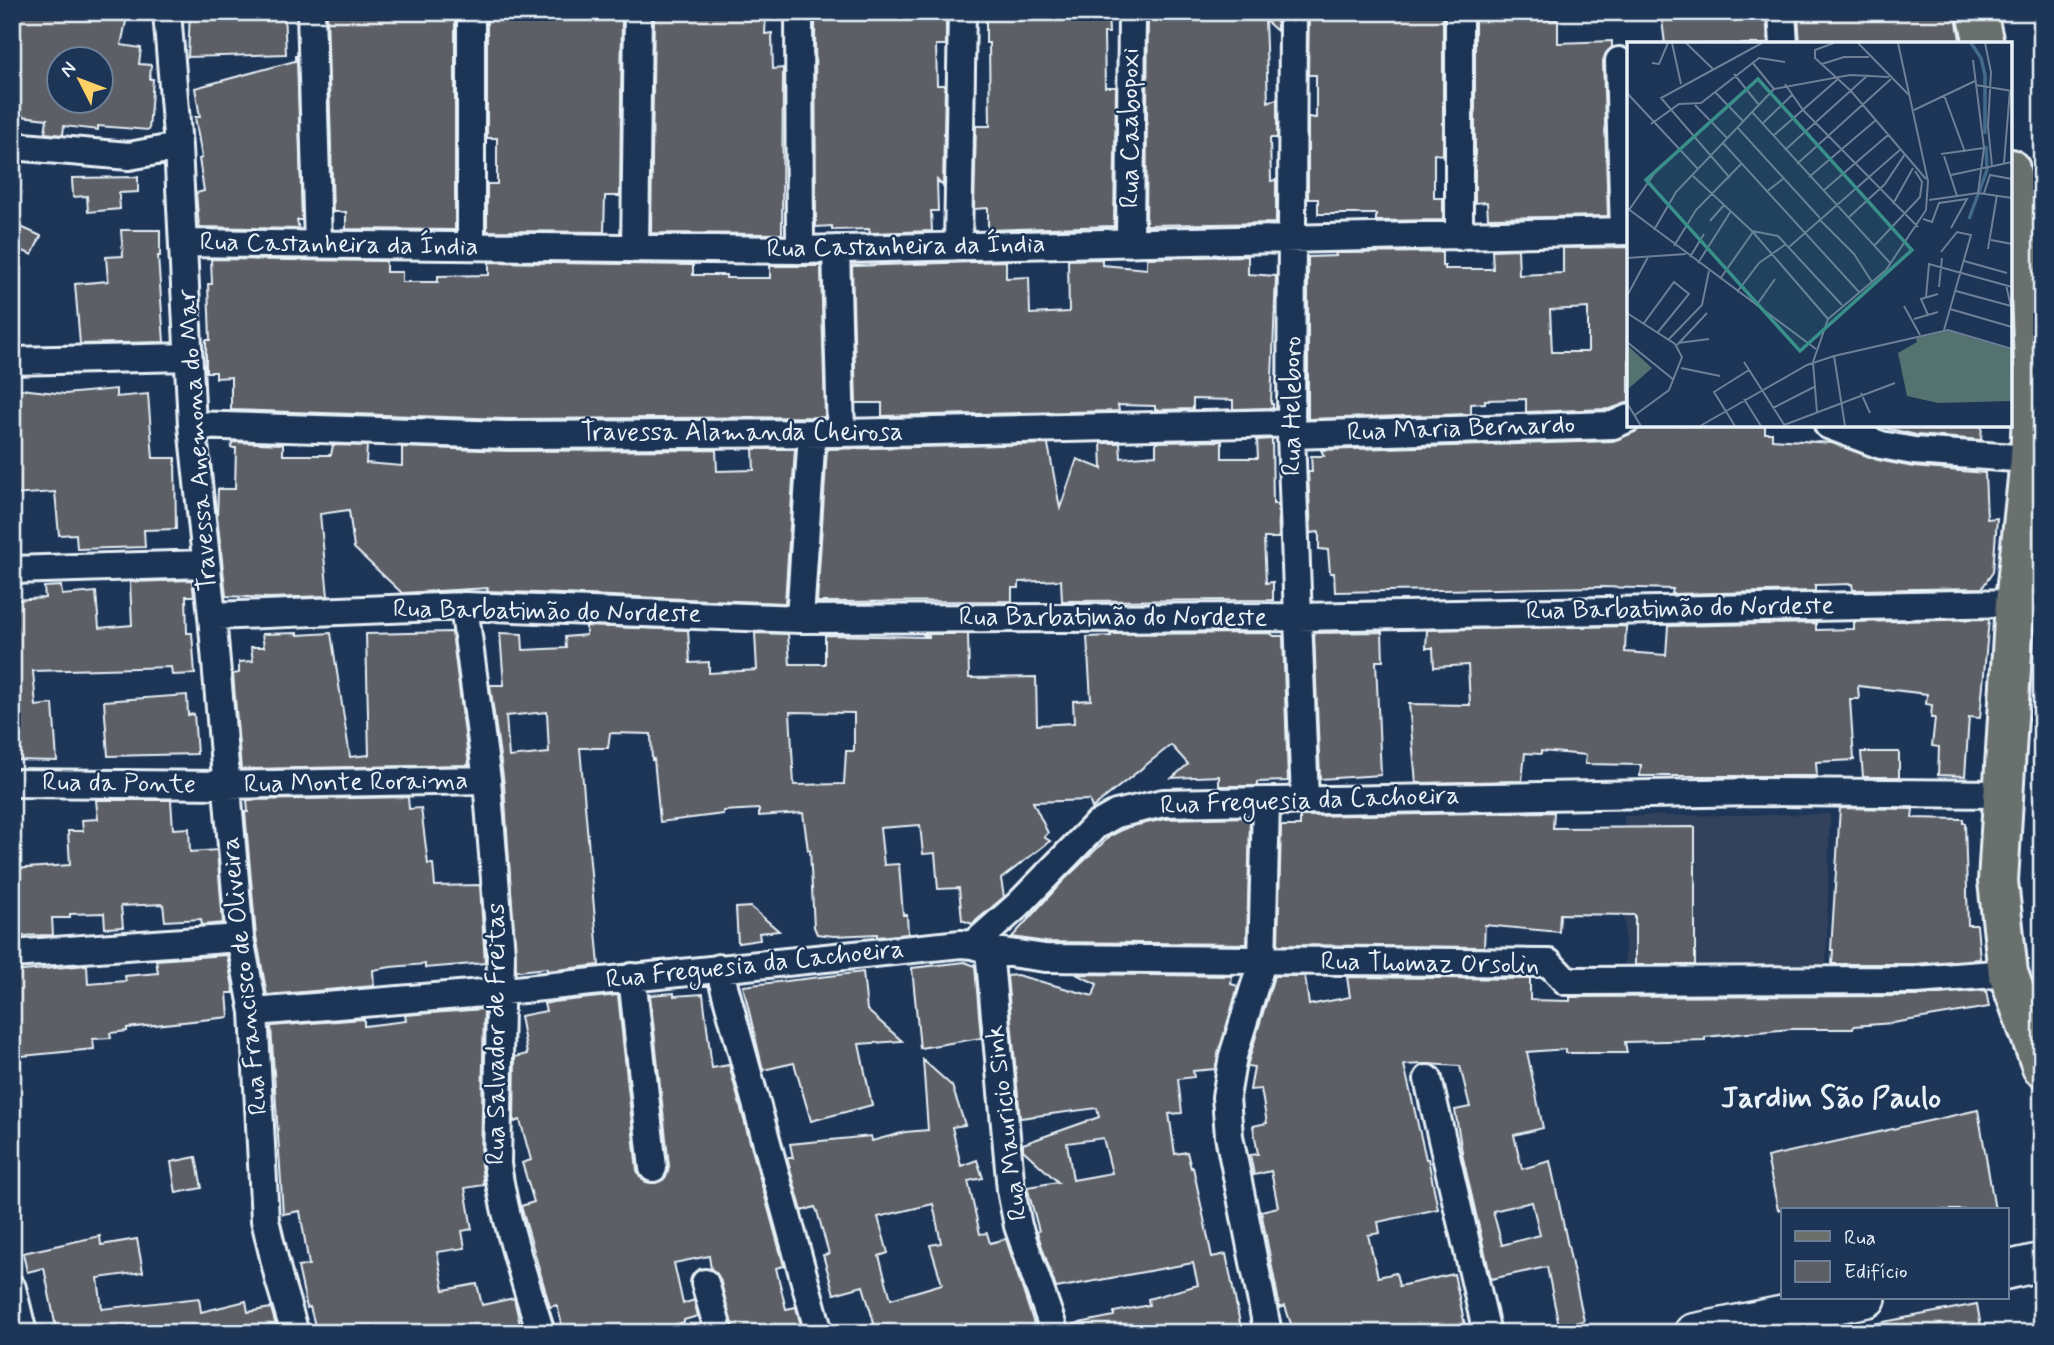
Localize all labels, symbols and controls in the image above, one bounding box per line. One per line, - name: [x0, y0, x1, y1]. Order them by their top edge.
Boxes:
- inset map: [1627, 42, 2012, 427]
- north arrow: [46, 46, 116, 116]
- street label: Rua Caabopoxi: [1114, 48, 1148, 208]
- text: N: [55, 57, 82, 83]
- street label: Rua Castanheira da Índia: [199, 225, 479, 264]
- street label: Rua Castanheira da Índia: [766, 227, 1046, 266]
- street label: Travessa Anemona do Mar: [170, 287, 226, 592]
- street label: Rua Heleboro: [1276, 336, 1310, 476]
- street label: Rua Maria Bernardo: [1346, 408, 1576, 450]
- street label: Travessa Alamanda Cheirosa: [581, 416, 903, 450]
- street label: Rua Barbatimão do Nordeste: [1525, 589, 1835, 629]
- street label: Rua Barbatimão do Nordeste: [392, 592, 702, 632]
- street label: Rua Barbatimão do Nordeste: [959, 601, 1267, 635]
- street label: Rua Monte Roraima: [244, 764, 468, 802]
- street label: Rua da Ponte: [42, 766, 196, 802]
- street label: Rua Freguesia da Cachoeira: [1160, 779, 1460, 825]
- street label: Rua Francisco de Oliveira: [213, 835, 277, 1117]
- street label: Rua Salvador de Freitas: [480, 903, 514, 1165]
- street label: Rua Freguesia da Cachoeira: [604, 932, 906, 1000]
- street label: Rua Thomaz Orsolin: [1320, 945, 1540, 983]
- street label: Rua Mauricio Sink: [978, 1023, 1036, 1223]
- district label: Jardim São Paulo: [1721, 1079, 1941, 1118]
- legend: [1781, 1208, 2008, 1300]
- text: Rua: [1844, 1224, 1876, 1252]
- text: Edifício: [1844, 1258, 1908, 1286]

